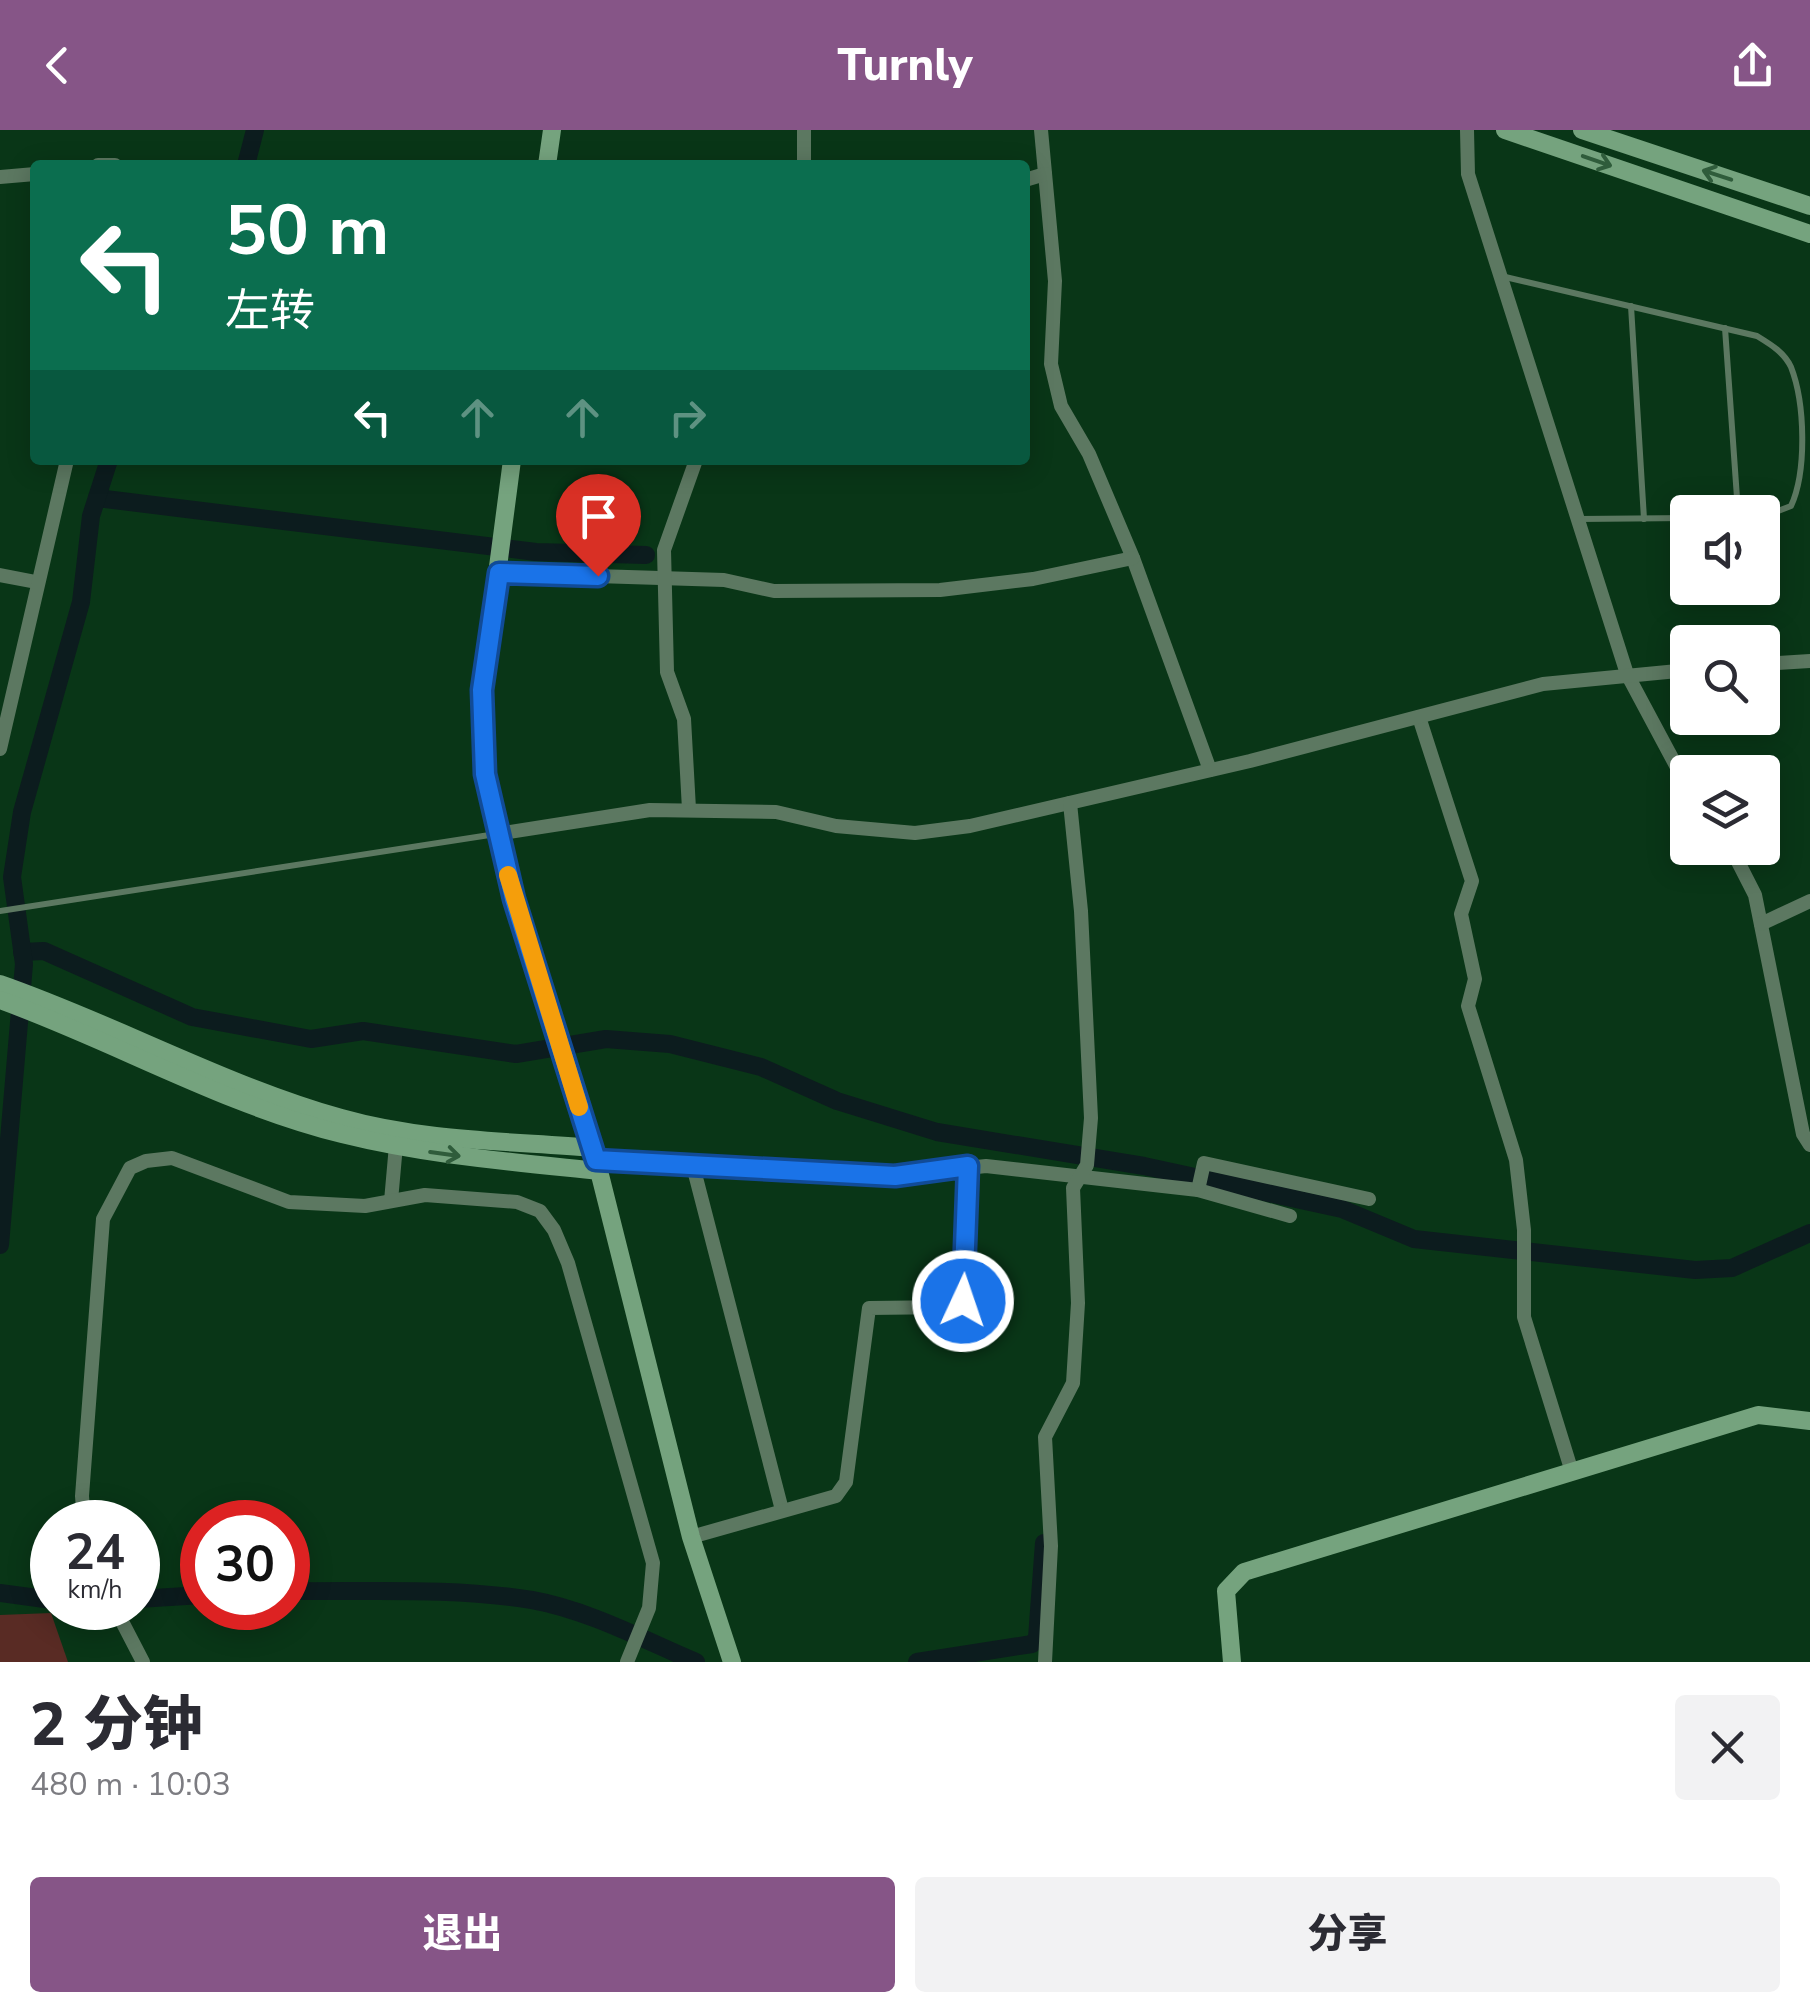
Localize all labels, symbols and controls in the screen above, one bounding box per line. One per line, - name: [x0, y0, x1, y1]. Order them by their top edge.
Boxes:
- text: Turnly: [837, 35, 973, 96]
- icon: back: [30, 38, 85, 93]
- icon: share: [1725, 38, 1780, 93]
- one-way arrow: [1581, 154, 1613, 172]
- one-way arrow: [1702, 164, 1734, 182]
- text: 50 m: [225, 183, 389, 279]
- icon: left: [60, 200, 190, 330]
- text: 左转: [225, 281, 315, 342]
- icon: left: [345, 390, 400, 445]
- icon: ahead: [450, 390, 505, 445]
- icon: ahead: [555, 390, 610, 445]
- icon: right: [660, 390, 715, 445]
- pin: [556, 474, 641, 577]
- icon: arrive: [571, 489, 626, 544]
- map controls: [1670, 495, 1780, 865]
- button: sound: [1670, 495, 1780, 605]
- button: search: [1670, 625, 1780, 735]
- button: layers: [1670, 755, 1780, 865]
- one-way arrow: [428, 1145, 460, 1163]
- position arrow: [911, 1249, 1015, 1353]
- speed limit sign: 30: [180, 1500, 310, 1630]
- text: 24: [65, 1518, 125, 1587]
- text: km/h: [67, 1573, 123, 1607]
- text: 2 分钟: [30, 1684, 203, 1766]
- button: close: [1675, 1695, 1780, 1800]
- text: 480 m · 10:03: [30, 1763, 231, 1806]
- button: 退出: [30, 1877, 895, 1992]
- button: 分享: [915, 1877, 1780, 1992]

